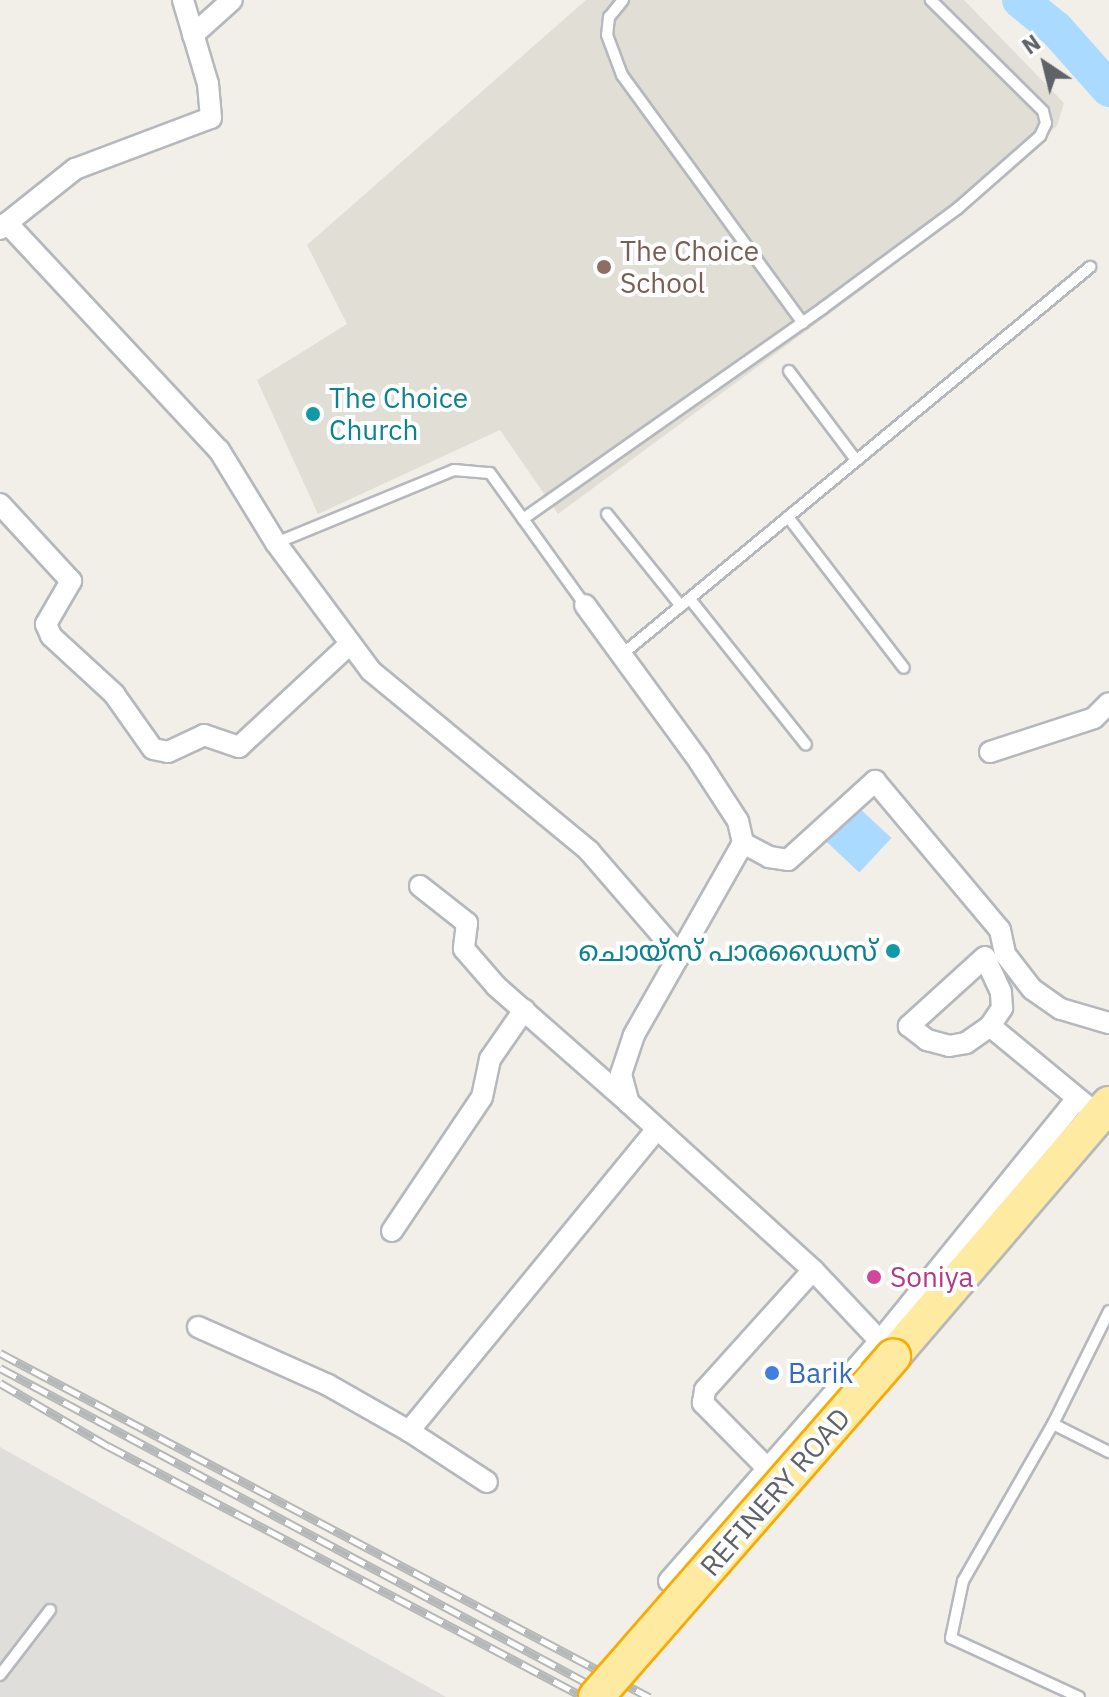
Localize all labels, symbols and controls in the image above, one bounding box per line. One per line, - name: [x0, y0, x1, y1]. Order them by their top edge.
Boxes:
- north arrow: [1005, 24, 1085, 104]
- text: N: [1016, 27, 1046, 60]
- place label: The Choice School: [620, 234, 759, 300]
- marker: The Choice School: [595, 258, 613, 276]
- place label: The Choice Church: [329, 381, 468, 447]
- marker: The Choice Church: [304, 405, 322, 423]
- place label: ചൊയ്സ് പാരഡൈസ്: [579, 934, 877, 968]
- marker: ചൊയ്സ് പാരഡൈസ്: [884, 942, 902, 960]
- place label: Soniya: [890, 1260, 973, 1294]
- marker: Soniya: [865, 1268, 883, 1286]
- place label: Barik: [788, 1356, 853, 1390]
- marker: Barik: [763, 1364, 781, 1382]
- street label: REFINERY ROAD: [693, 1401, 857, 1583]

